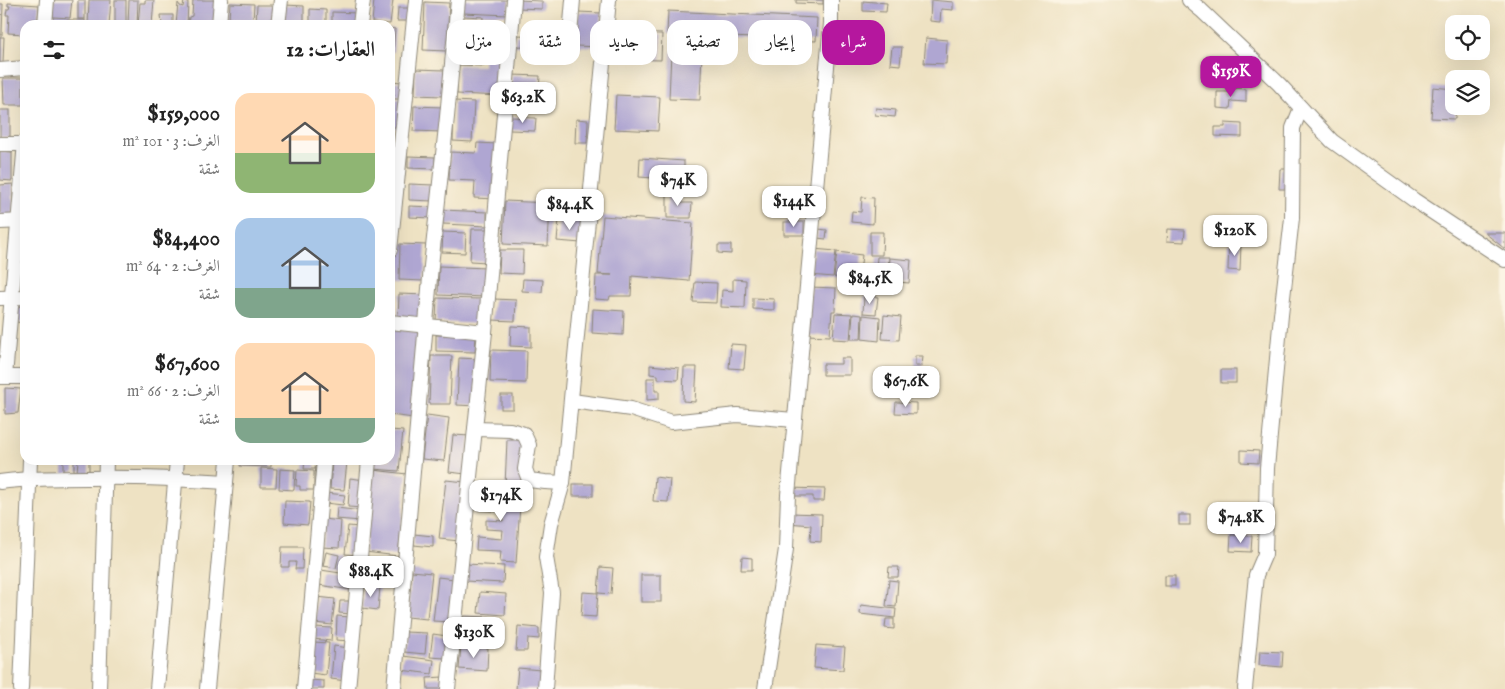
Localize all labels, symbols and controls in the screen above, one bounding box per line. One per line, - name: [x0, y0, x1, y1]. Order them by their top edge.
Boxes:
- map controls: [1445, 15, 1490, 115]
- button: locate: [1445, 15, 1490, 60]
- chip: منزل: [447, 20, 510, 65]
- chip: شقة: [520, 20, 580, 65]
- chip: جديد: [590, 20, 657, 65]
- chip: تصفية: [667, 20, 738, 65]
- chip: إيجار: [748, 20, 812, 65]
- chip: شراء: [822, 20, 885, 65]
- icon: filters: [40, 36, 68, 64]
- text: العقارات: 12: [286, 37, 375, 64]
- pin: $159K: [1196, 56, 1266, 98]
- text: $159K: [1211, 62, 1251, 82]
- button: layers: [1445, 70, 1490, 115]
- pin: $63.2K: [482, 82, 564, 124]
- text: $63.2K: [501, 88, 545, 108]
- text: $159,000: [147, 101, 220, 128]
- icon: home: [275, 113, 335, 173]
- text: الغرف: 3 · 101 m²: [123, 132, 220, 152]
- text: شقة: [199, 160, 220, 180]
- pin: $74K: [648, 164, 708, 207]
- text: $74K: [660, 171, 696, 191]
- pin: $144K: [759, 186, 829, 228]
- pin: $84.4K: [529, 188, 611, 231]
- text: $144K: [773, 192, 815, 212]
- text: $84.4K: [547, 195, 593, 215]
- pin: $120K: [1200, 214, 1270, 257]
- text: $120K: [1214, 221, 1256, 241]
- text: $84,400: [152, 226, 220, 253]
- icon: home: [275, 238, 335, 298]
- text: الغرف: 2 · 64 m²: [126, 257, 220, 277]
- pin: $84.5K: [829, 262, 911, 305]
- text: $84.5K: [848, 269, 892, 289]
- text: شقة: [199, 285, 220, 305]
- text: $67,600: [155, 351, 220, 378]
- icon: home: [275, 363, 335, 423]
- pin: $67.6K: [865, 366, 947, 408]
- text: $67.6K: [884, 372, 928, 392]
- text: الغرف: 2 · 66 m²: [127, 382, 220, 402]
- text: شقة: [199, 410, 220, 430]
- pin: $174K: [466, 480, 536, 522]
- text: $174K: [480, 486, 522, 506]
- pin: $74.8K: [1200, 502, 1282, 544]
- text: $74.8K: [1218, 508, 1264, 528]
- pin: $88.4K: [330, 556, 412, 598]
- text: $88.4K: [349, 562, 393, 582]
- pin: $130K: [439, 616, 509, 659]
- text: $130K: [454, 623, 494, 643]

